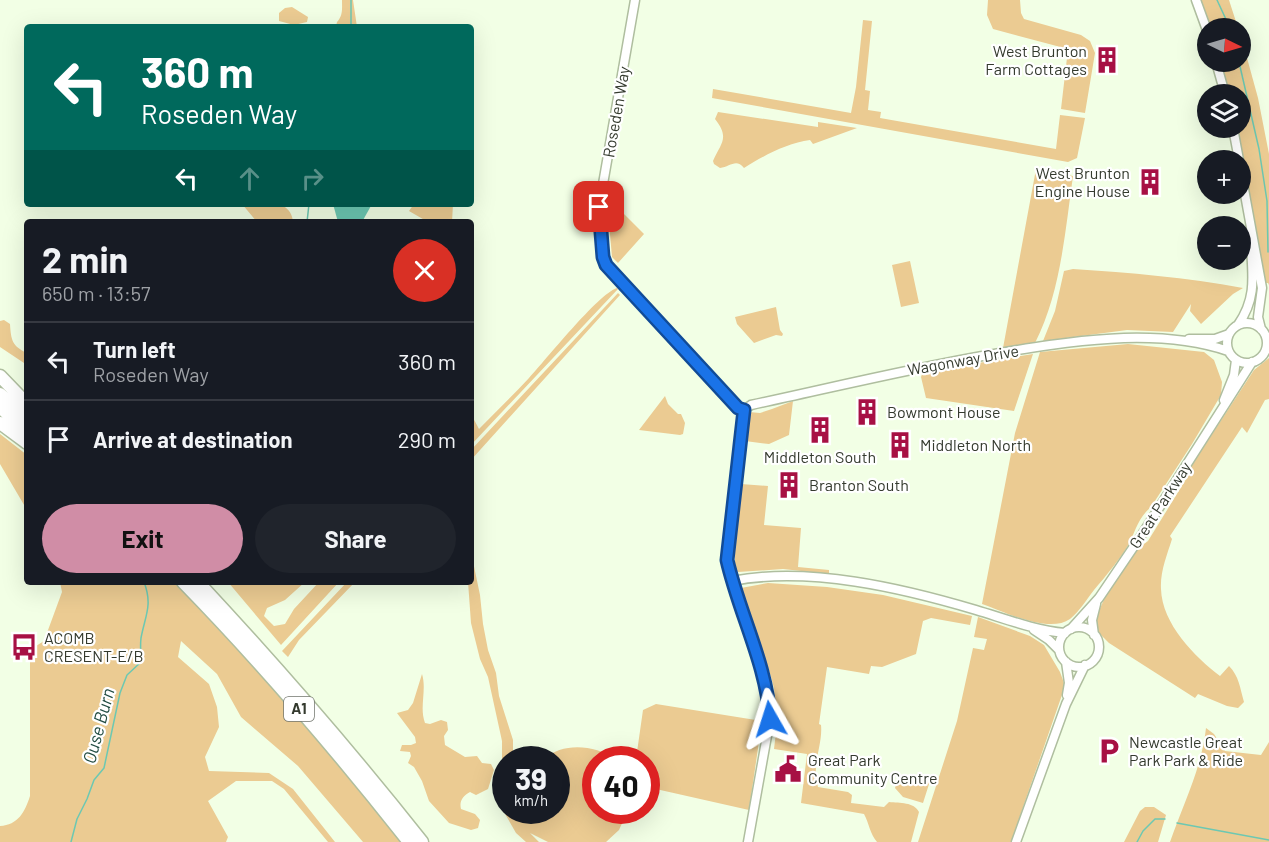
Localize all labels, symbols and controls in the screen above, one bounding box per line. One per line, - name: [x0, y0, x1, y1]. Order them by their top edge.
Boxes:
- north arrow: [1197, 18, 1251, 72]
- map controls: [1197, 18, 1251, 270]
- place label: West Brunton Farm Cottages: [985, 41, 1087, 78]
- building icon: West Brunton Farm Cottages: [1092, 45, 1122, 75]
- text: 360 m: [141, 46, 254, 96]
- icon: left: [42, 48, 120, 126]
- street label: Roseden Way: [598, 64, 633, 159]
- button: layers: [1197, 84, 1251, 138]
- text: Roseden Way: [141, 97, 297, 129]
- button: +: [1197, 150, 1251, 204]
- icon: left: [170, 162, 203, 195]
- icon: ahead: [233, 162, 266, 195]
- icon: right: [296, 162, 329, 195]
- place label: West Brunton Engine House: [1035, 163, 1130, 200]
- building icon: West Brunton Engine House: [1135, 167, 1165, 197]
- pin: [573, 181, 624, 232]
- icon: arrive: [582, 190, 615, 223]
- button: −: [1197, 216, 1251, 270]
- text: 2 min: [42, 237, 128, 280]
- button: close: [393, 239, 456, 302]
- text: 650 m · 13:57: [42, 281, 150, 305]
- text: Turn left: [93, 336, 176, 362]
- street label: Wagonway Drive: [906, 340, 1020, 379]
- icon: left: [42, 345, 75, 378]
- text: 360 m: [398, 348, 456, 374]
- text: Roseden Way: [93, 362, 209, 386]
- building icon: Bowmont House: [852, 397, 882, 427]
- place label: Bowmont House: [887, 402, 1000, 421]
- building icon: Middleton South: [805, 415, 835, 445]
- icon: arrive: [42, 423, 75, 456]
- text: Arrive at destination: [93, 426, 292, 452]
- text: 290 m: [398, 426, 456, 452]
- building icon: Middleton North: [885, 430, 915, 460]
- place label: Middleton North: [920, 435, 1031, 454]
- place label: Middleton South: [764, 447, 876, 466]
- street label: Great Parkway: [1125, 457, 1195, 552]
- building icon: Branton South: [774, 470, 804, 500]
- place label: Branton South: [809, 475, 909, 494]
- button: Exit: [42, 504, 243, 573]
- button: Share: [255, 504, 456, 573]
- place label: ACOMB CRESENT-E/B: [44, 628, 143, 665]
- bus stop icon: ACOMB CRESENT-E/B: [9, 632, 39, 662]
- water label: Ouse Burn: [77, 686, 119, 766]
- position arrow: [738, 687, 802, 751]
- road number: A1: [284, 697, 314, 721]
- place label: Newcastle Great Park Park & Ride: [1129, 732, 1243, 769]
- parking icon: Newcastle Great Park Park & Ride: [1094, 736, 1124, 766]
- speed limit sign: 40: [582, 746, 660, 824]
- place label: Great Park Community Centre: [808, 750, 938, 787]
- public building icon: Great Park Community Centre: [773, 754, 803, 784]
- text: 39: [515, 760, 547, 796]
- text: km/h: [514, 791, 548, 809]

